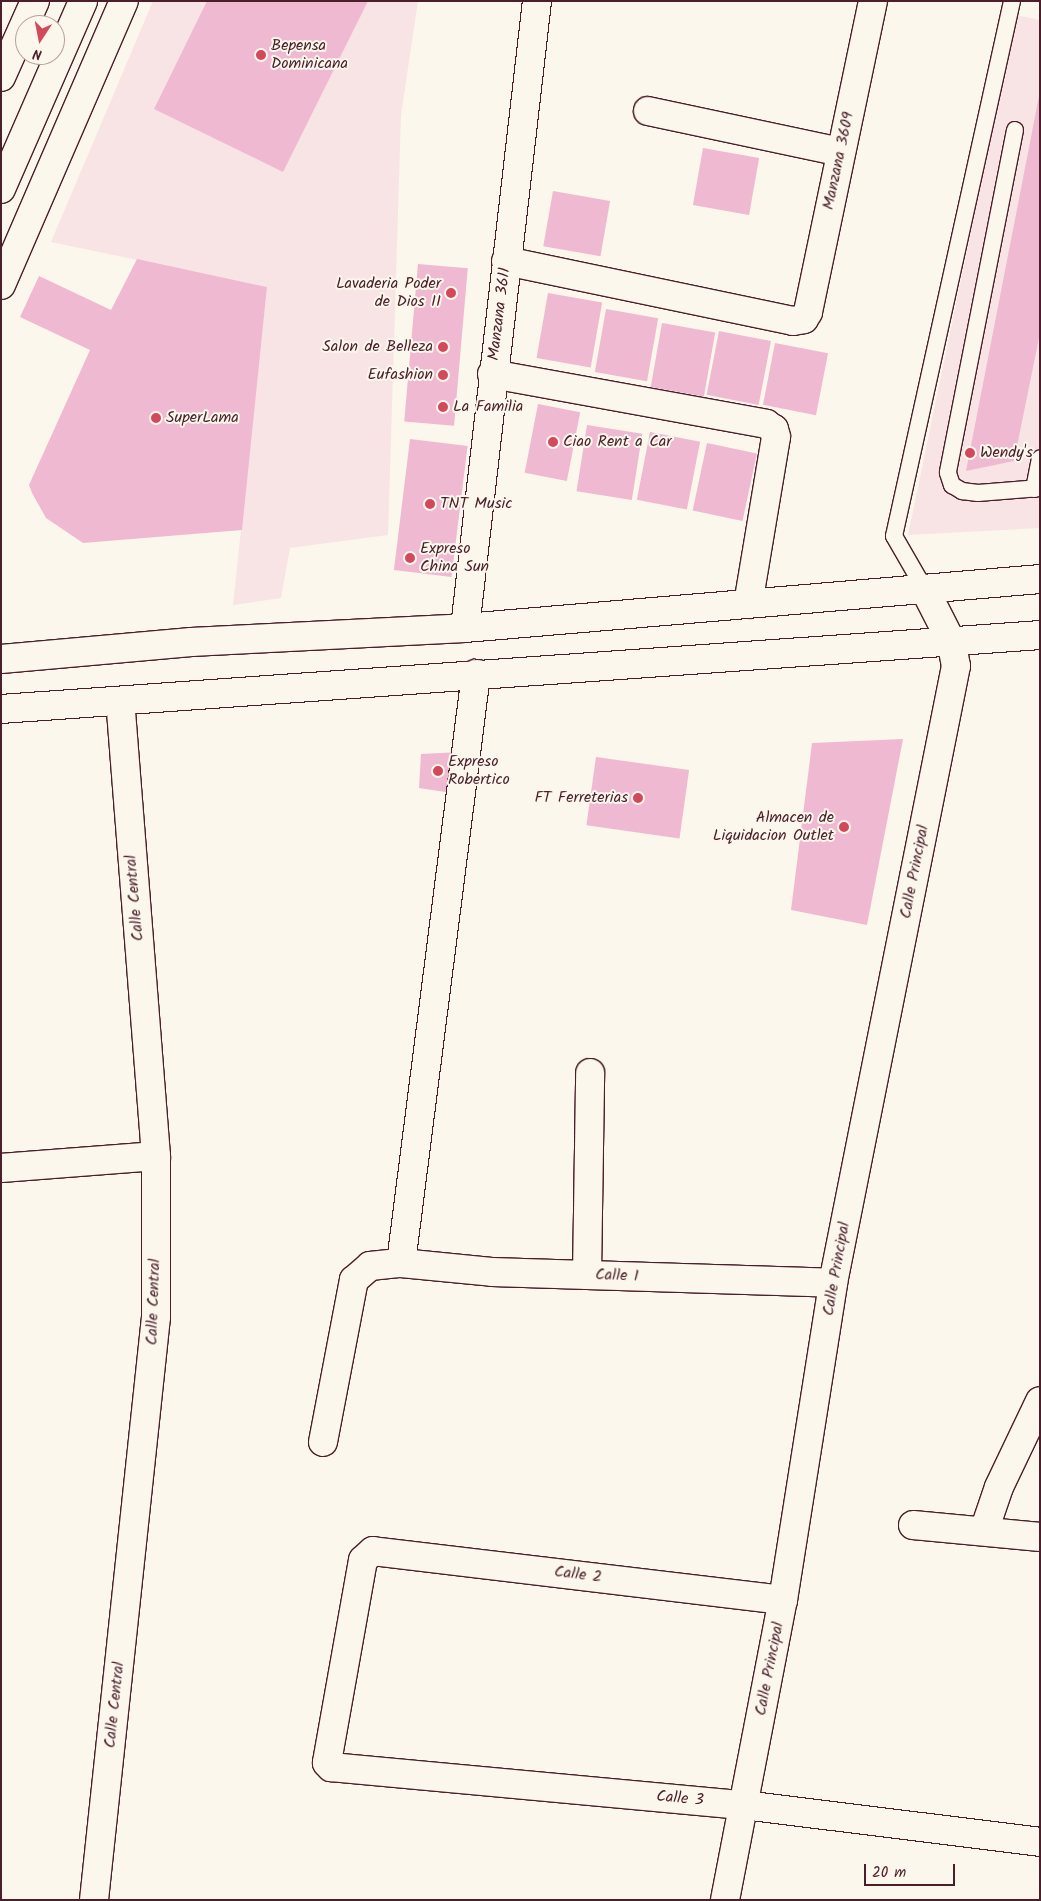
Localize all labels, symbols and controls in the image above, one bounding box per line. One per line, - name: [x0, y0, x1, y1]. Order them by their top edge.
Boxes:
- north arrow: [15, 15, 65, 65]
- place label: Bepensa Dominicana: [271, 36, 348, 74]
- text: N: [31, 42, 44, 65]
- marker: Bepensa Dominicana: [255, 49, 267, 61]
- street label: Manzana 3609: [819, 110, 859, 212]
- street label: Manzana 3611: [485, 266, 515, 362]
- place label: Lavaderia Poder de Dios II: [336, 274, 441, 312]
- marker: Lavaderia Poder de Dios II: [445, 287, 457, 299]
- place label: Salon de Belleza: [322, 337, 433, 357]
- marker: Salon de Belleza: [437, 341, 449, 353]
- place label: Eufashion: [367, 365, 433, 385]
- marker: Eufashion: [437, 369, 449, 381]
- place label: La Familia: [453, 397, 523, 417]
- marker: La Familia: [437, 401, 449, 413]
- place label: SuperLama: [166, 408, 239, 428]
- marker: SuperLama: [150, 412, 162, 424]
- place label: Ciao Rent a Car: [563, 432, 672, 452]
- marker: Ciao Rent a Car: [547, 436, 559, 448]
- place label: Wendy's: [980, 443, 1033, 463]
- marker: Wendy's: [964, 447, 976, 459]
- place label: TNT Music: [440, 494, 512, 514]
- marker: TNT Music: [424, 498, 436, 510]
- place label: Expreso China Sun: [420, 539, 489, 577]
- marker: Expreso China Sun: [404, 552, 416, 564]
- place label: Expreso Robertico: [448, 752, 510, 790]
- marker: Expreso Robertico: [432, 765, 444, 777]
- place label: FT Ferreterias: [534, 788, 628, 808]
- marker: FT Ferreterias: [632, 792, 644, 804]
- place label: Almacen de Liquidacion Outlet: [713, 808, 834, 846]
- marker: Almacen de Liquidacion Outlet: [838, 821, 850, 833]
- street label: Calle Principal: [897, 824, 933, 920]
- street label: Calle Central: [122, 854, 148, 942]
- street label: Calle Principal: [819, 1221, 855, 1317]
- street label: Calle Central: [143, 1258, 165, 1346]
- street label: Calle 1: [595, 1266, 639, 1286]
- street label: Calle 2: [553, 1563, 603, 1587]
- street label: Calle Principal: [752, 1621, 788, 1717]
- street label: Calle Central: [101, 1661, 129, 1749]
- street label: Calle 3: [655, 1787, 705, 1811]
- scale bar: [866, 1854, 957, 1886]
- text: 20 m: [872, 1861, 906, 1885]

